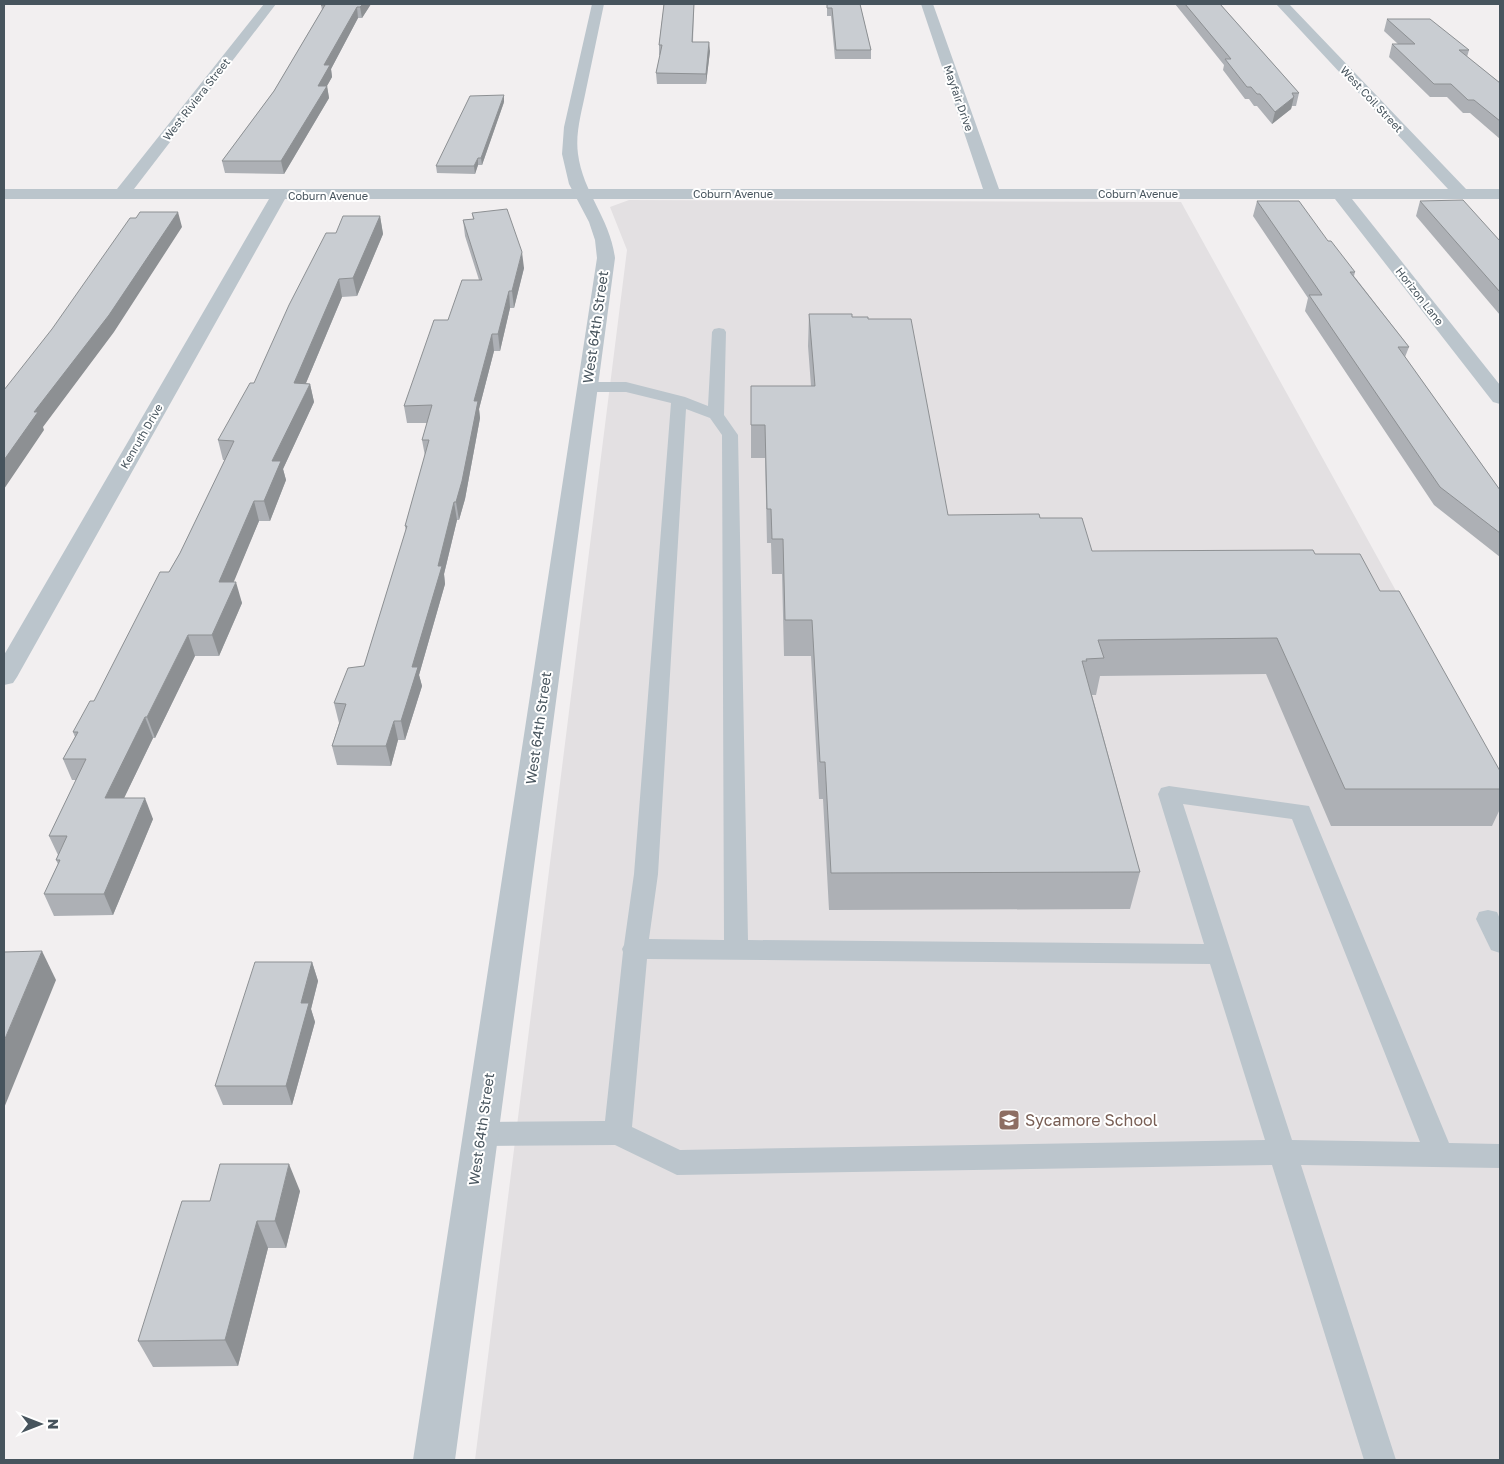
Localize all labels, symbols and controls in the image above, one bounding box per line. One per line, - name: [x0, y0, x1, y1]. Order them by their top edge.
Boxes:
- street label: West Riviera Street: [160, 55, 232, 143]
- street label: Mayfair Drive: [942, 63, 976, 133]
- street label: West Coil Street: [1338, 63, 1406, 135]
- street label: Coburn Avenue: [693, 187, 773, 200]
- street label: Coburn Avenue: [1098, 187, 1178, 200]
- street label: Coburn Avenue: [288, 189, 368, 202]
- street label: Horizon Lane: [1393, 265, 1447, 327]
- street label: West 64th Street: [579, 270, 611, 384]
- street label: Kenruth Drive: [117, 401, 165, 471]
- street label: West 64th Street: [522, 671, 554, 785]
- street label: West 64th Street: [465, 1072, 497, 1186]
- school or university icon: Sycamore School: [997, 1108, 1021, 1132]
- place label: Sycamore School: [1025, 1110, 1158, 1130]
- north arrow: [15, 1399, 65, 1449]
- text: N: [45, 1419, 62, 1429]

